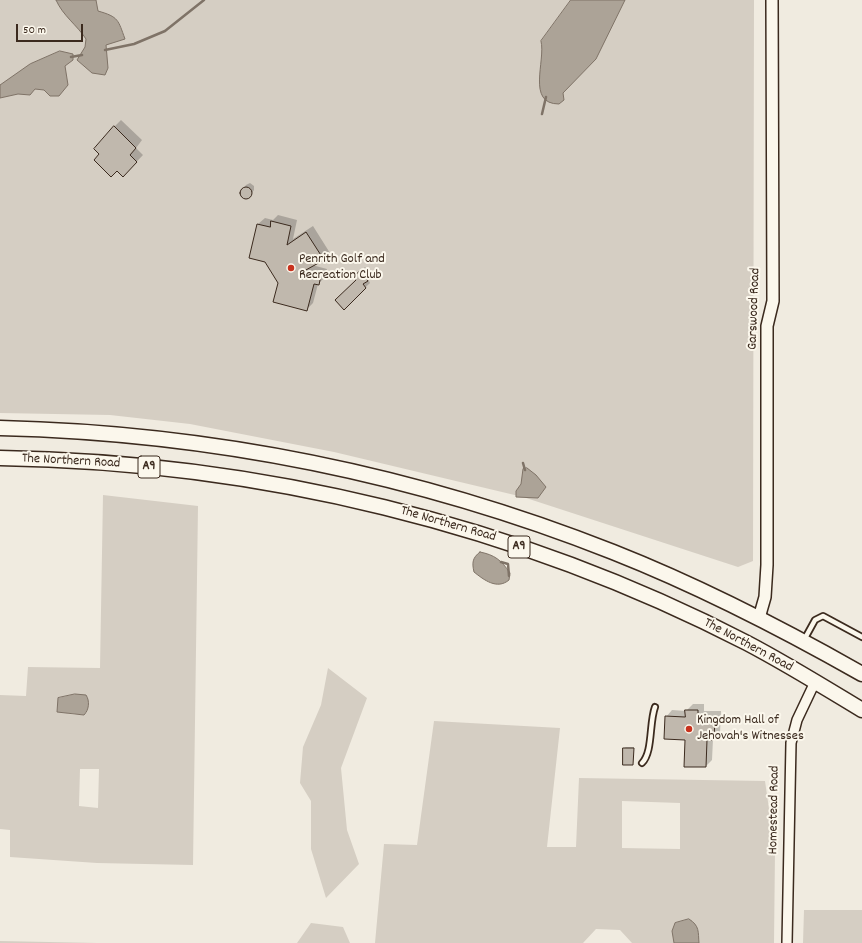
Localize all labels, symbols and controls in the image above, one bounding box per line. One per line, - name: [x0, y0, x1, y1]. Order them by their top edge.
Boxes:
- scale bar: [18, 16, 85, 42]
- text: 50 m: [23, 22, 46, 39]
- place label: Penrith Golf and Recreation Club: [299, 252, 385, 284]
- marker: Penrith Golf and Recreation Club: [286, 263, 296, 273]
- street label: Garswood Road: [745, 268, 765, 350]
- street label: The Northern Road: [21, 451, 121, 473]
- road number: A9: [138, 456, 160, 478]
- street label: The Northern Road: [398, 503, 498, 547]
- road number: A9: [508, 536, 530, 558]
- street label: The Northern Road: [701, 615, 795, 677]
- place label: Kingdom Hall of Jehovah's Witnesses: [697, 713, 804, 746]
- marker: Kingdom Hall of Jehovah's Witnesses: [684, 724, 694, 734]
- street label: Homestead Road: [766, 765, 784, 855]

